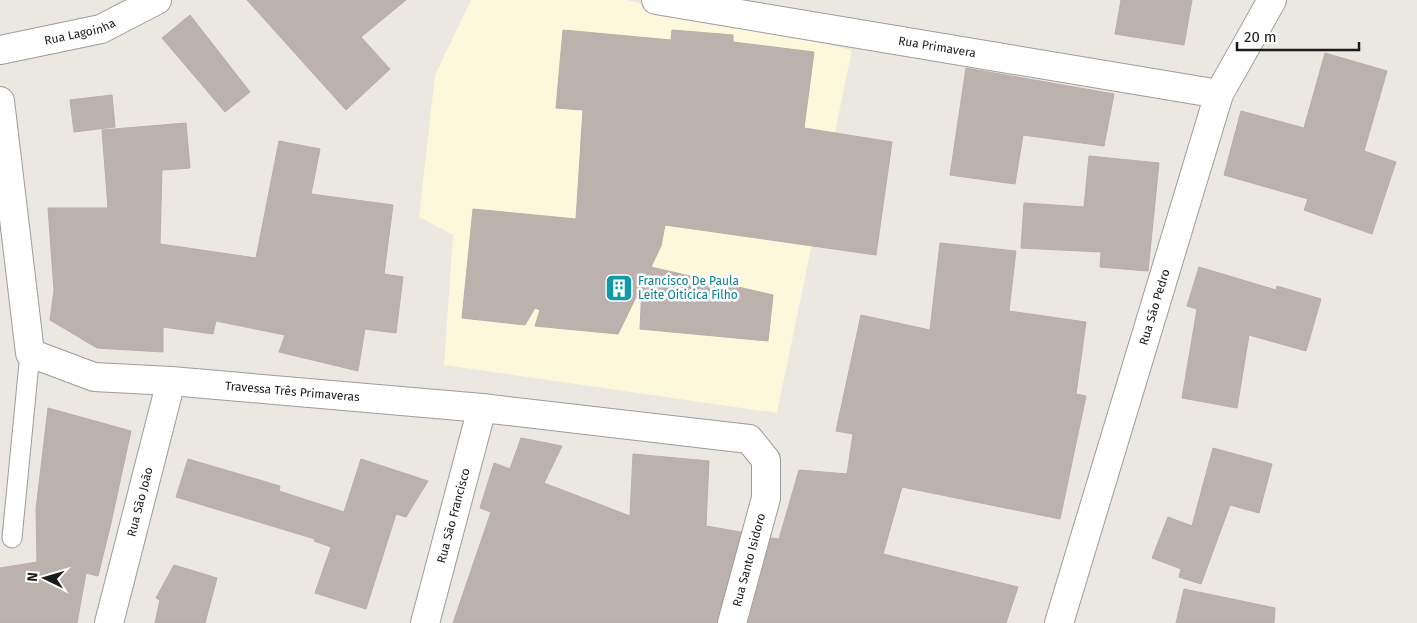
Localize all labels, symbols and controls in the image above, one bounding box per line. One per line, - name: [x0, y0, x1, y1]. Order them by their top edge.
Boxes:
- street label: Rua Lagoinha: [43, 16, 118, 48]
- scale bar: [1237, 20, 1360, 52]
- text: 20 m: [1244, 28, 1277, 46]
- street label: Rua Primavera: [897, 34, 977, 60]
- street label: Rua São Pedro: [1136, 267, 1173, 347]
- building icon: Francisco De Paula Leite Oiticica Filho: [604, 273, 634, 303]
- place label: Francisco De Paula Leite Oiticica Filho: [638, 274, 739, 302]
- street label: Travessa Três Primaveras: [224, 379, 361, 404]
- street label: Rua São João: [124, 466, 156, 538]
- street label: Rua São Francisco: [434, 467, 473, 565]
- street label: Rua Santo Isidoro: [730, 512, 768, 608]
- north arrow: [20, 553, 70, 603]
- text: N: [24, 572, 41, 582]

